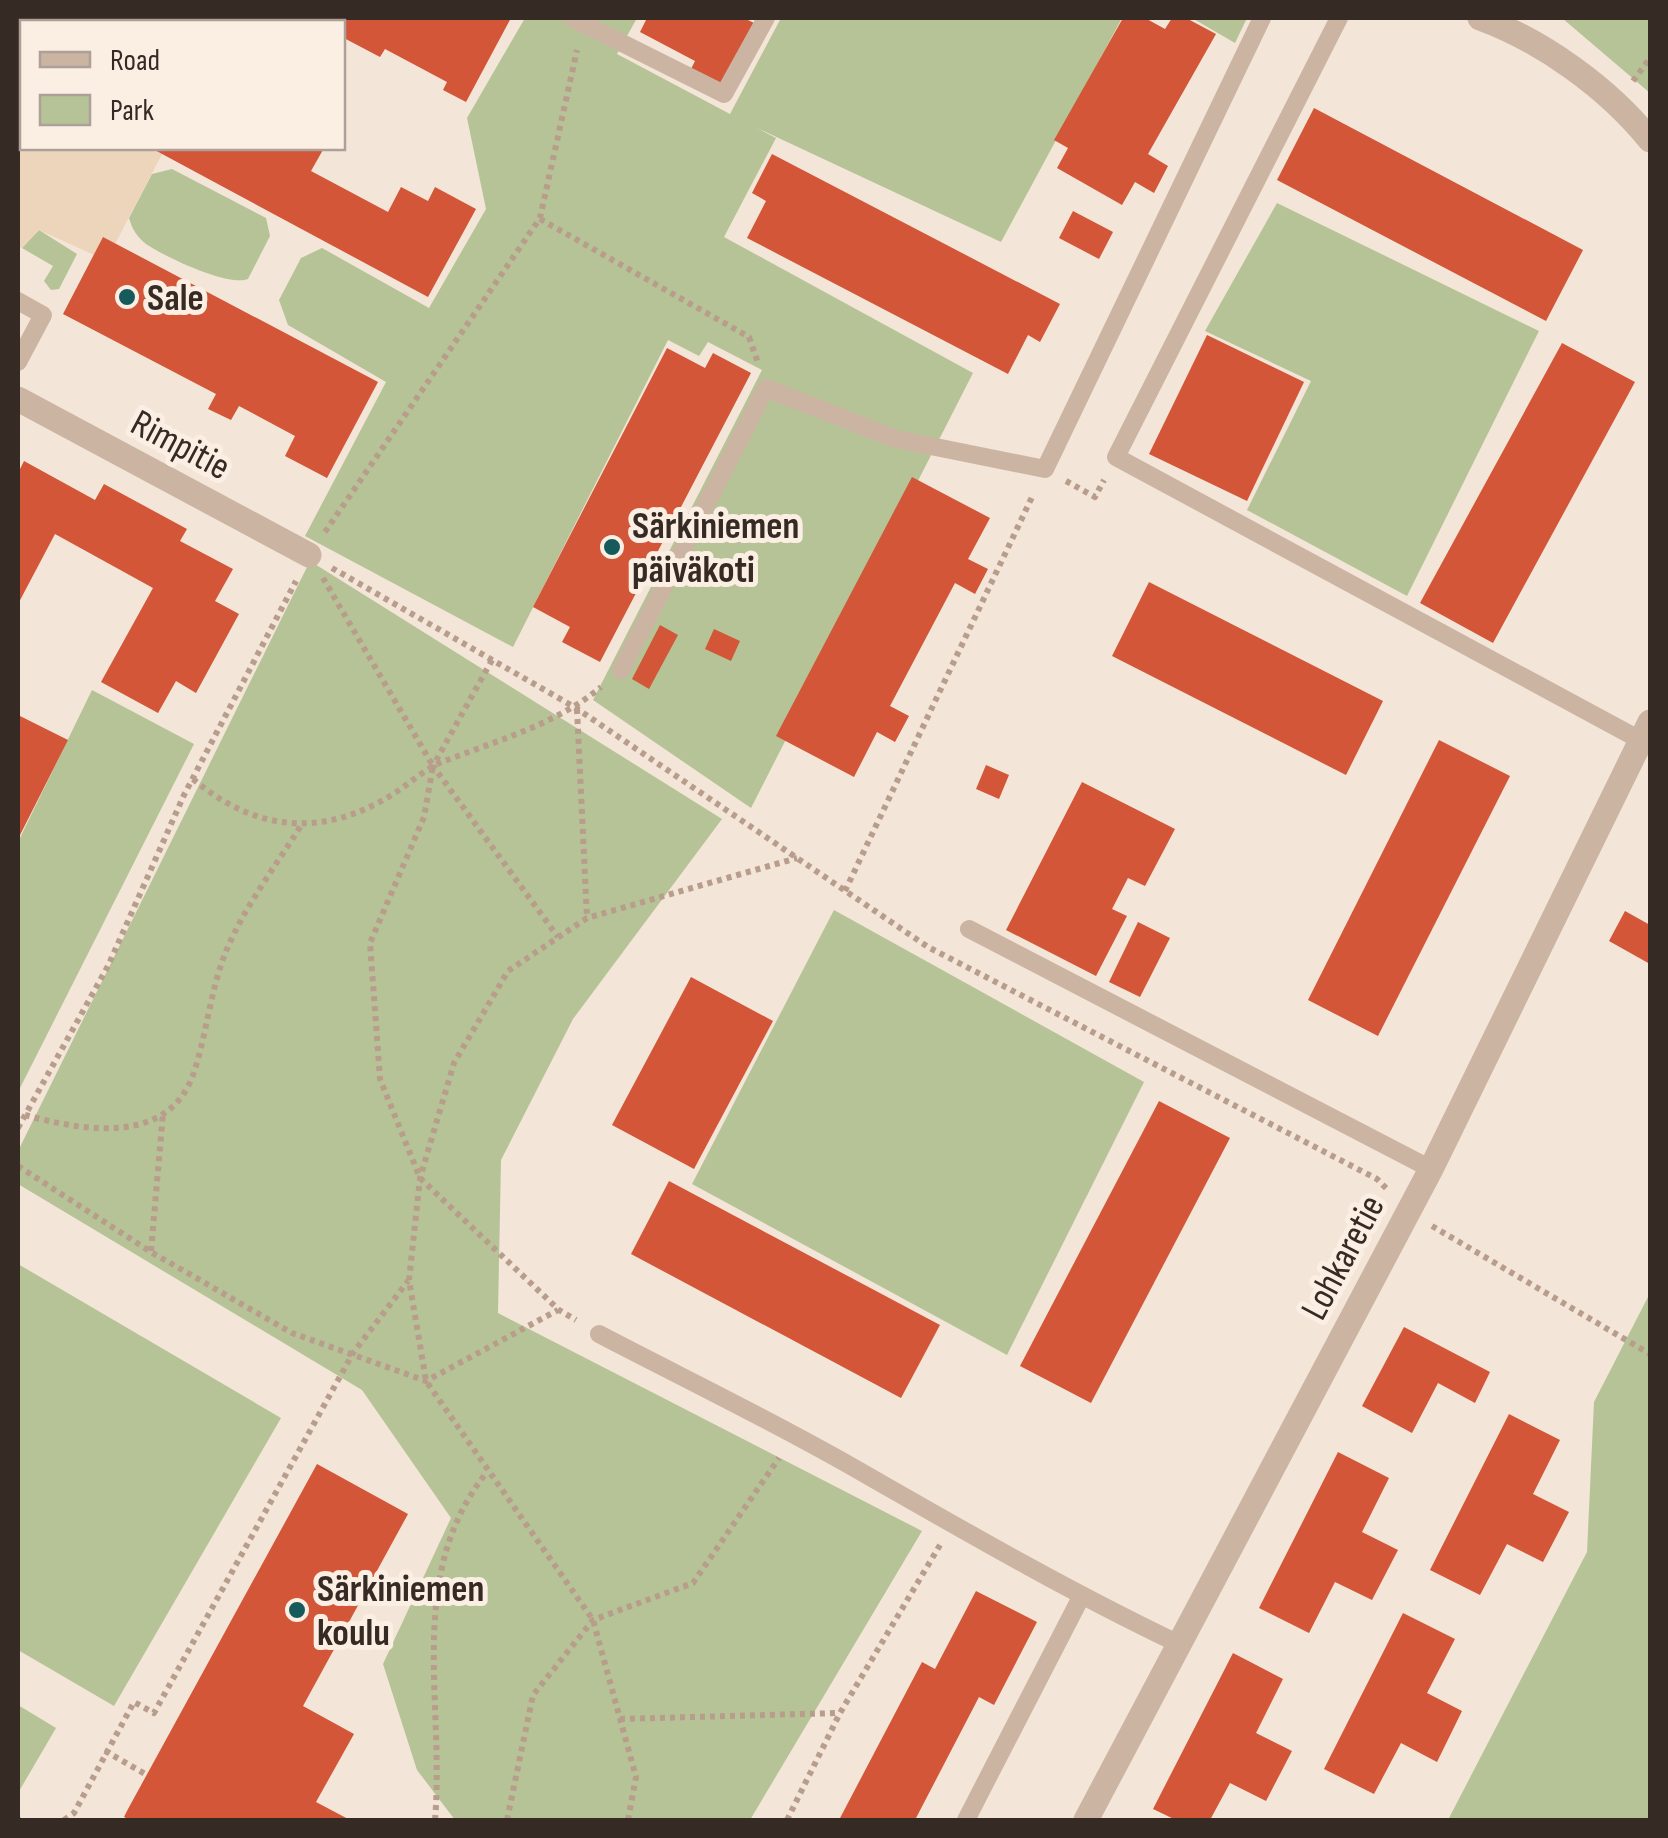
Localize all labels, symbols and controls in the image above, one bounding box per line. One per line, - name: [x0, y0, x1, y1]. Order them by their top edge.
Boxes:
- legend: [20, 20, 345, 150]
- text: Road: [110, 43, 160, 79]
- text: Park: [110, 93, 154, 129]
- place label: Sale: [147, 276, 204, 321]
- marker: Sale: [116, 286, 138, 308]
- street label: Rimpitie: [123, 401, 238, 490]
- place label: Särkiniemen päiväkoti: [632, 504, 799, 593]
- marker: Särkiniemen päiväkoti: [601, 536, 623, 558]
- street label: Lohkaretie: [1292, 1188, 1395, 1328]
- place label: Särkiniemen koulu: [317, 1567, 484, 1656]
- marker: Särkiniemen koulu: [286, 1599, 308, 1621]

